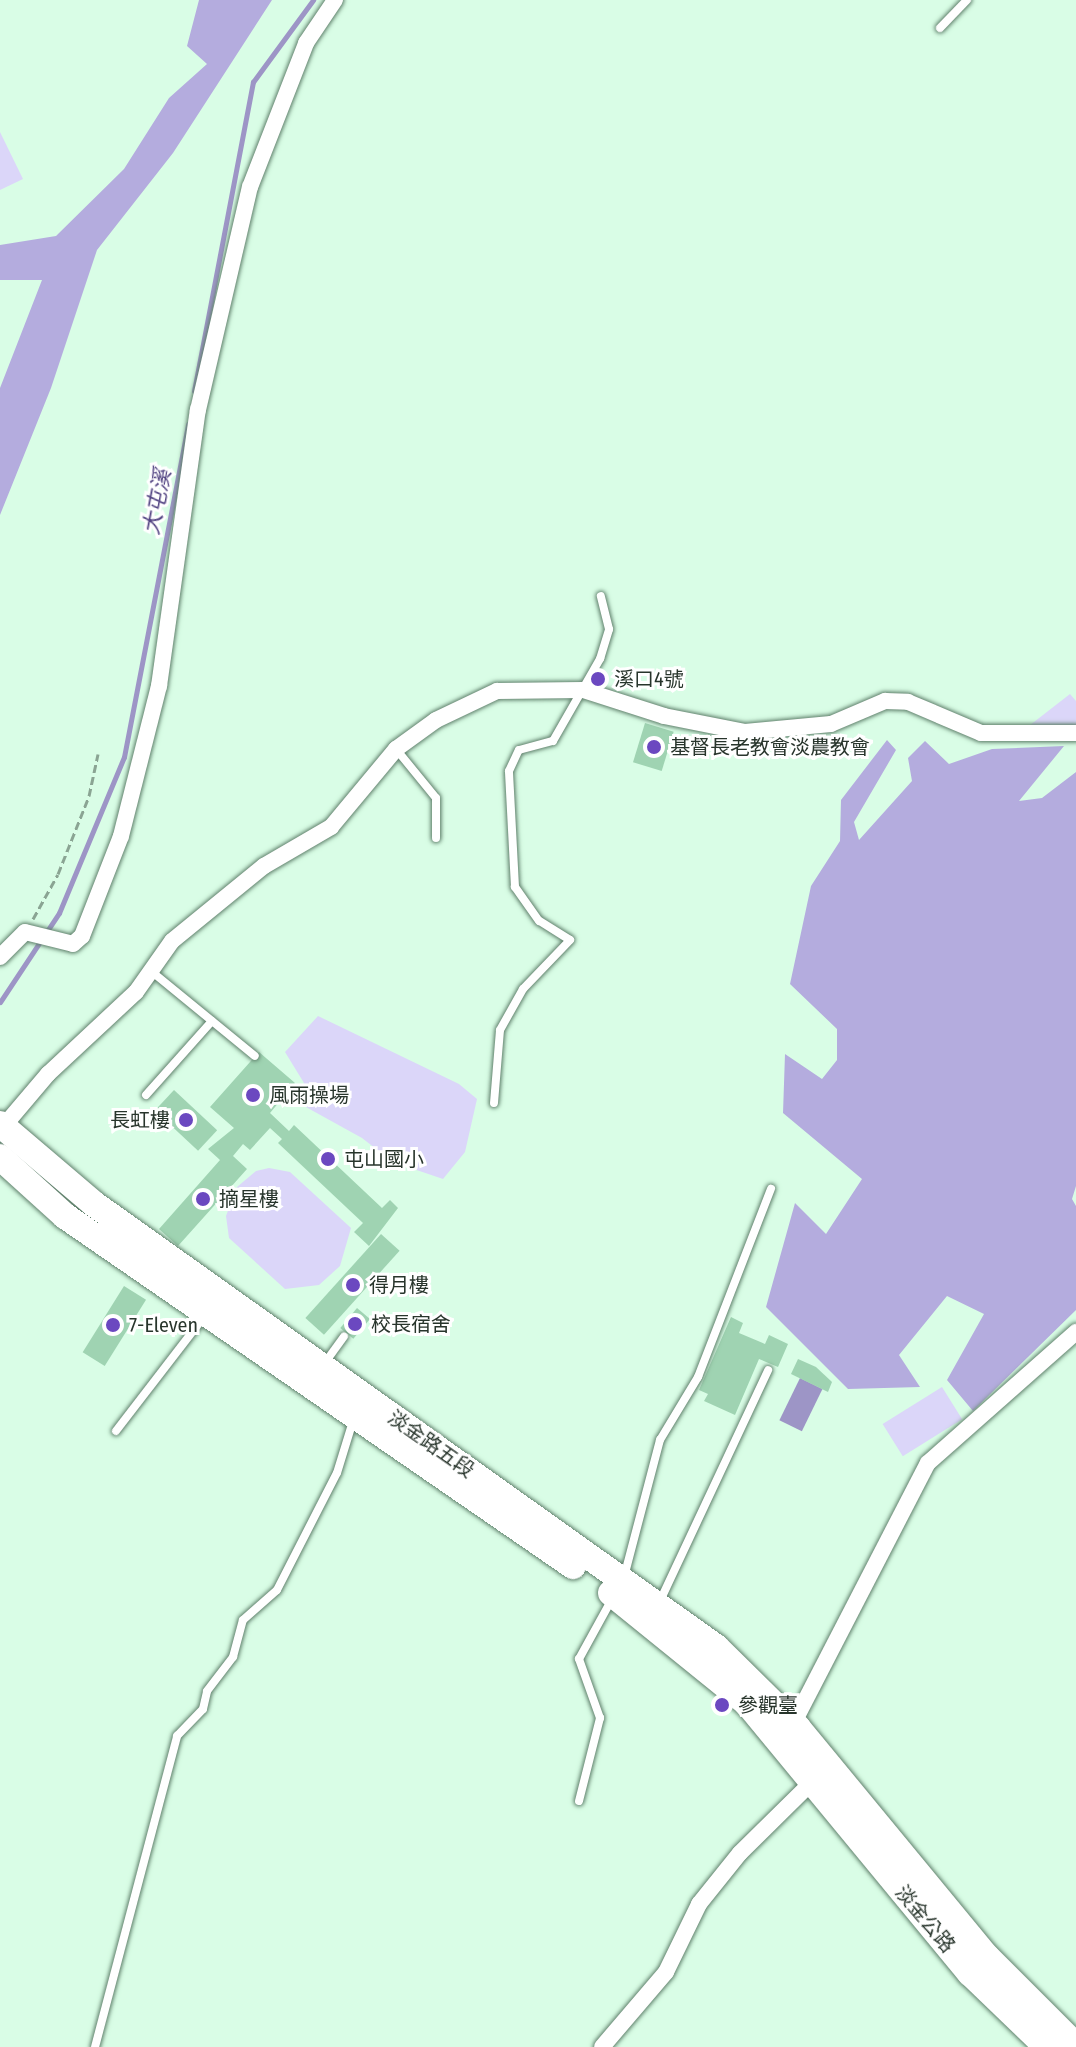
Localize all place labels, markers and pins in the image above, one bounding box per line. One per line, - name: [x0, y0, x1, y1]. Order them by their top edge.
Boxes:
- place label: 溪口4號: [614, 667, 684, 691]
- marker: 溪口4號: [589, 670, 607, 688]
- place label: 基督長老教會淡農教會: [670, 735, 870, 759]
- marker: 基督長老教會淡農教會: [645, 738, 663, 756]
- place label: 風雨操場: [269, 1083, 349, 1107]
- marker: 風雨操場: [244, 1086, 262, 1104]
- place label: 長虹樓: [110, 1108, 170, 1132]
- marker: 長虹樓: [177, 1111, 195, 1129]
- place label: 屯山國小: [344, 1147, 424, 1171]
- marker: 屯山國小: [319, 1150, 337, 1168]
- place label: 摘星樓: [219, 1187, 279, 1211]
- marker: 摘星樓: [194, 1190, 212, 1208]
- place label: 得月樓: [369, 1273, 429, 1297]
- marker: 得月樓: [344, 1276, 362, 1294]
- place label: 校長宿舍: [371, 1312, 451, 1336]
- place label: 7-Eleven: [129, 1313, 198, 1337]
- marker: 校長宿舍: [346, 1315, 364, 1333]
- marker: 7-Eleven: [104, 1316, 122, 1334]
- place label: 參觀臺: [738, 1693, 798, 1717]
- marker: 參觀臺: [713, 1696, 731, 1714]

